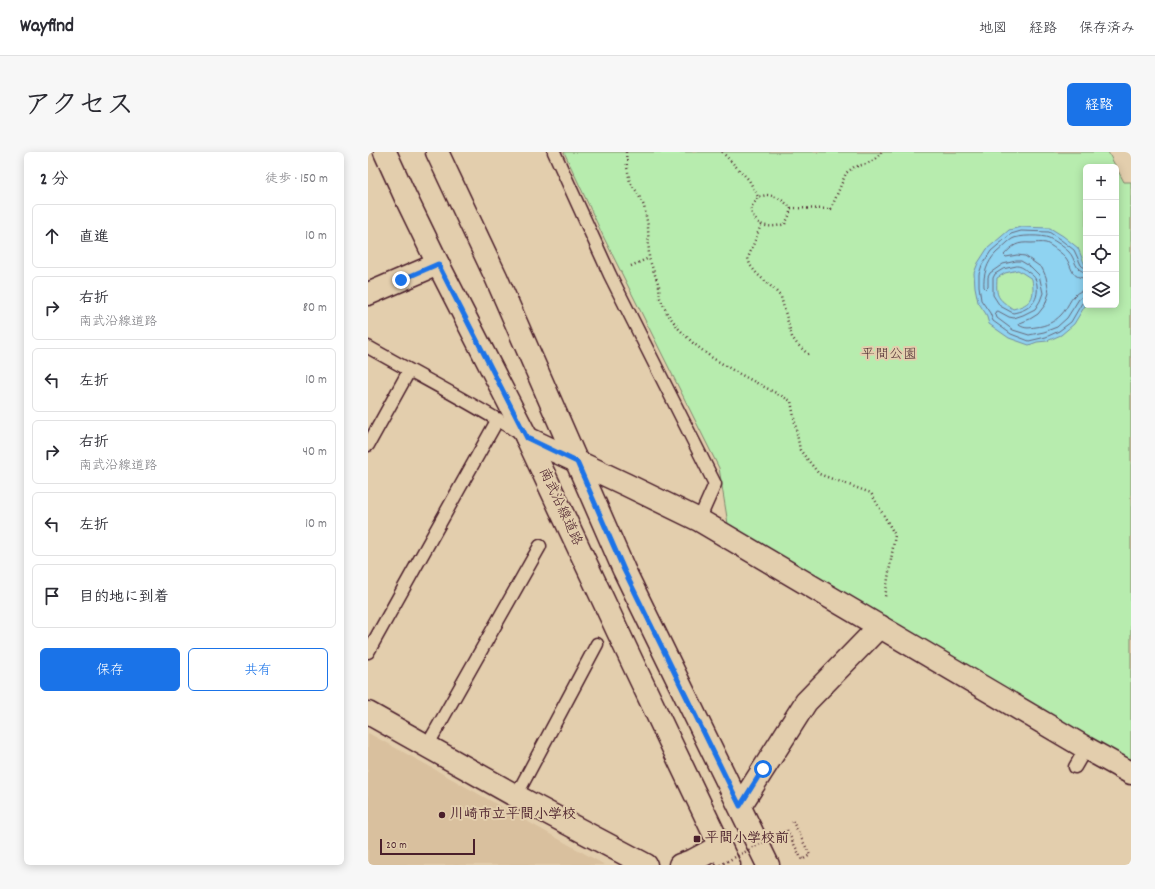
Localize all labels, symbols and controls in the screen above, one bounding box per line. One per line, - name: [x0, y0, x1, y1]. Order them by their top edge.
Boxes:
- text: Wayfind: [20, 14, 74, 41]
- text: 地図: [979, 19, 1007, 39]
- text: 経路: [1029, 19, 1057, 39]
- text: 保存済み: [1079, 19, 1135, 39]
- button: 経路: [1067, 83, 1131, 126]
- text: アクセス: [24, 88, 134, 128]
- map controls: [1083, 164, 1119, 308]
- button: +: [1083, 164, 1119, 200]
- text: 2 分: [40, 169, 68, 193]
- text: 徒歩 · 150 m: [265, 170, 328, 189]
- button: −: [1083, 200, 1119, 236]
- icon: ahead: [41, 225, 63, 247]
- text: 直進: [79, 227, 109, 249]
- text: 10 m: [305, 227, 327, 246]
- button: locate: [1083, 236, 1119, 272]
- route end: [392, 271, 410, 289]
- button: layers: [1083, 272, 1119, 308]
- text: 右折: [79, 288, 109, 310]
- icon: right: [41, 297, 63, 319]
- text: 80 m: [303, 299, 327, 318]
- text: 南武沿線道路: [79, 313, 157, 332]
- park label: 平間公園: [861, 345, 917, 365]
- icon: left: [41, 369, 63, 391]
- text: 左折: [79, 371, 109, 393]
- text: 10 m: [305, 371, 327, 390]
- text: 右折: [79, 432, 109, 454]
- icon: right: [41, 441, 63, 463]
- text: 40 m: [303, 443, 327, 462]
- text: 南武沿線道路: [79, 457, 157, 476]
- street label: 南武沿線道路: [533, 465, 587, 549]
- icon: left: [41, 513, 63, 535]
- text: 左折: [79, 515, 109, 537]
- text: 10 m: [305, 515, 327, 534]
- icon: arrive: [41, 585, 63, 607]
- text: 目的地に到着: [79, 587, 169, 609]
- button: 保存: [40, 648, 180, 691]
- button: 共有: [188, 648, 328, 691]
- route start: [754, 760, 772, 778]
- place label: 川崎市立平間小学校: [450, 805, 576, 825]
- marker: 川崎市立平間小学校: [437, 810, 447, 820]
- place label: 平間小学校前: [705, 829, 789, 849]
- marker: 平間小学校前: [692, 834, 702, 844]
- scale bar: [380, 837, 475, 856]
- text: 20 m: [386, 838, 407, 854]

